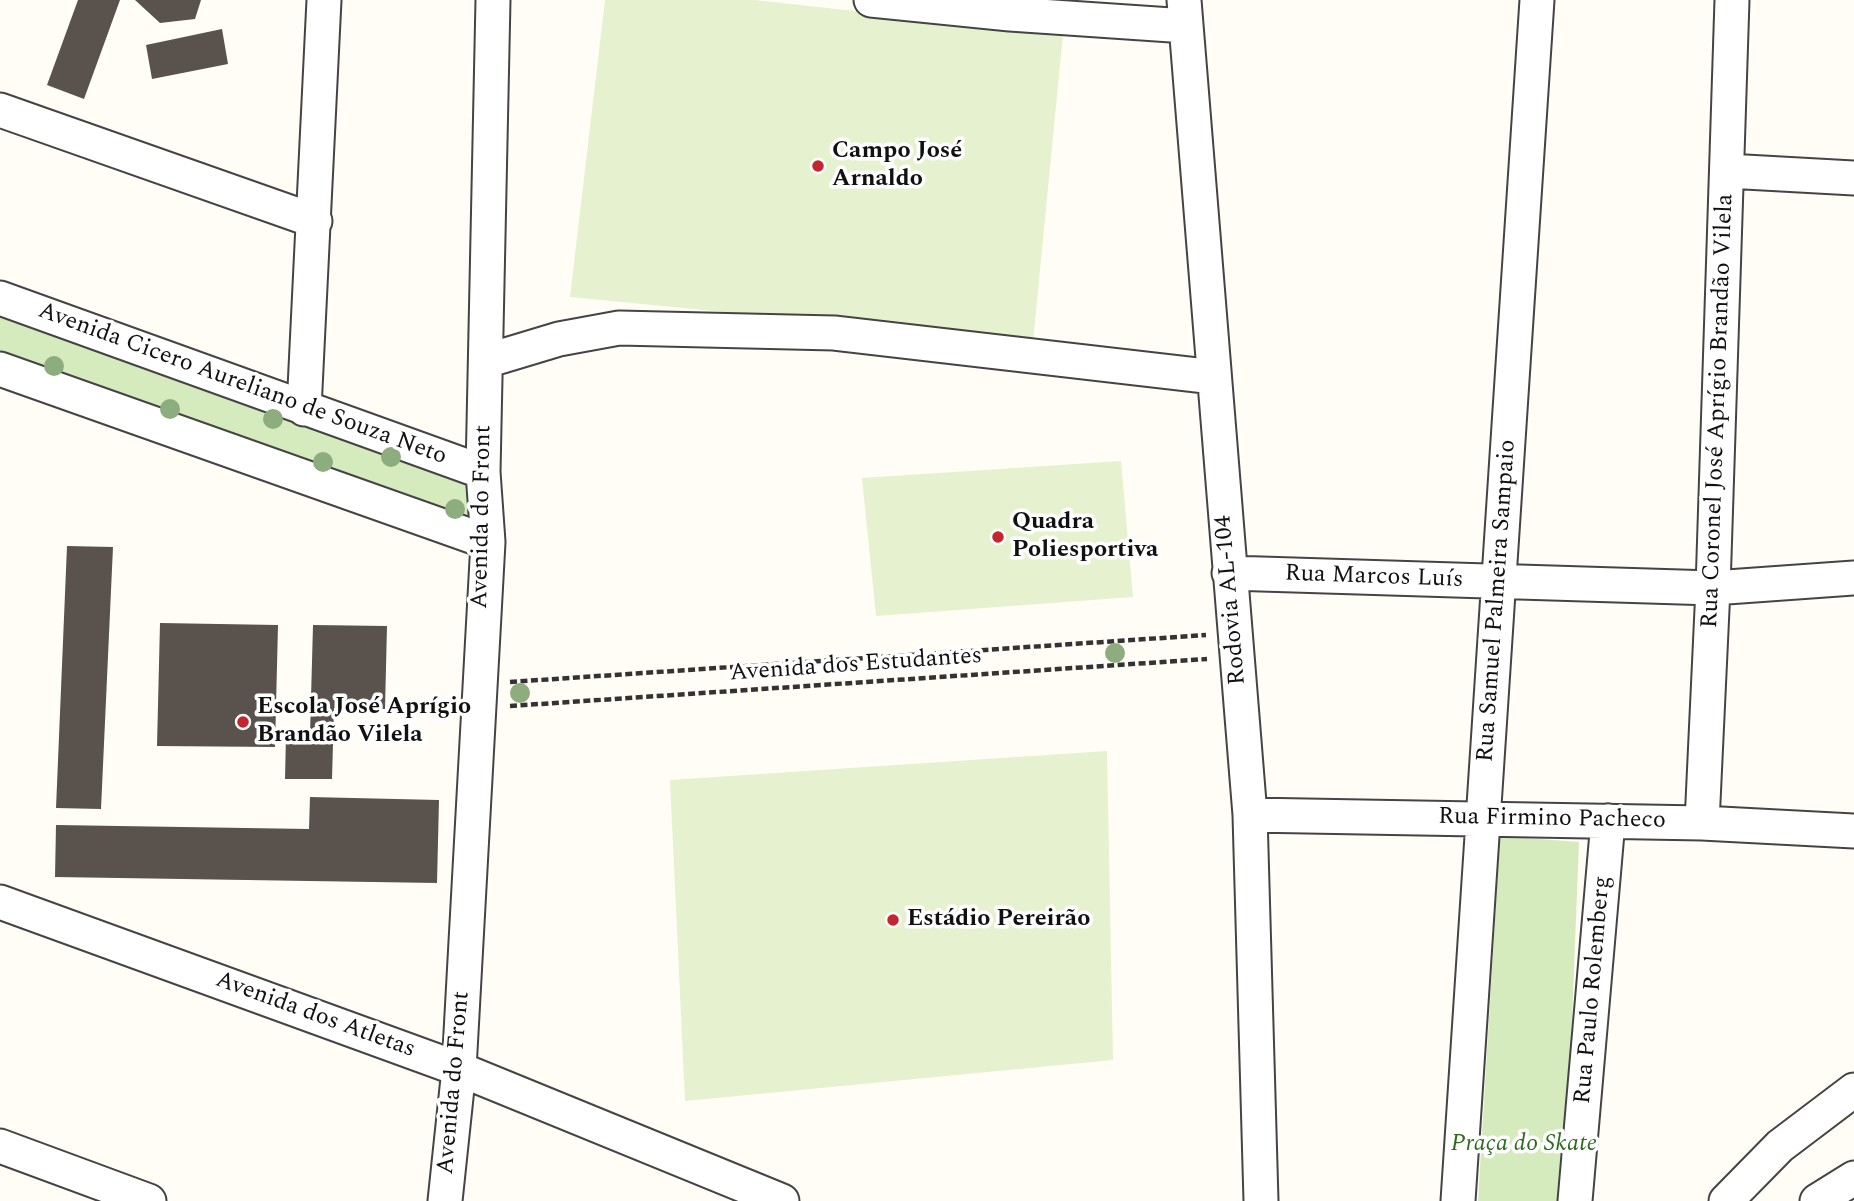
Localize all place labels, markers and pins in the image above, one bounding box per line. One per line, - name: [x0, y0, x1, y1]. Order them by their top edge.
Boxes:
- place label: Campo José Arnaldo: [832, 138, 962, 194]
- marker: Campo José Arnaldo: [810, 158, 826, 174]
- place label: Quadra Poliesportiva: [1012, 509, 1158, 565]
- marker: Quadra Poliesportiva: [990, 529, 1006, 545]
- place label: Escola José Aprígio Brandão Vilela: [257, 694, 471, 750]
- marker: Escola José Aprígio Brandão Vilela: [235, 714, 251, 730]
- place label: Estádio Pereirão: [907, 906, 1090, 934]
- marker: Estádio Pereirão: [885, 912, 901, 928]

